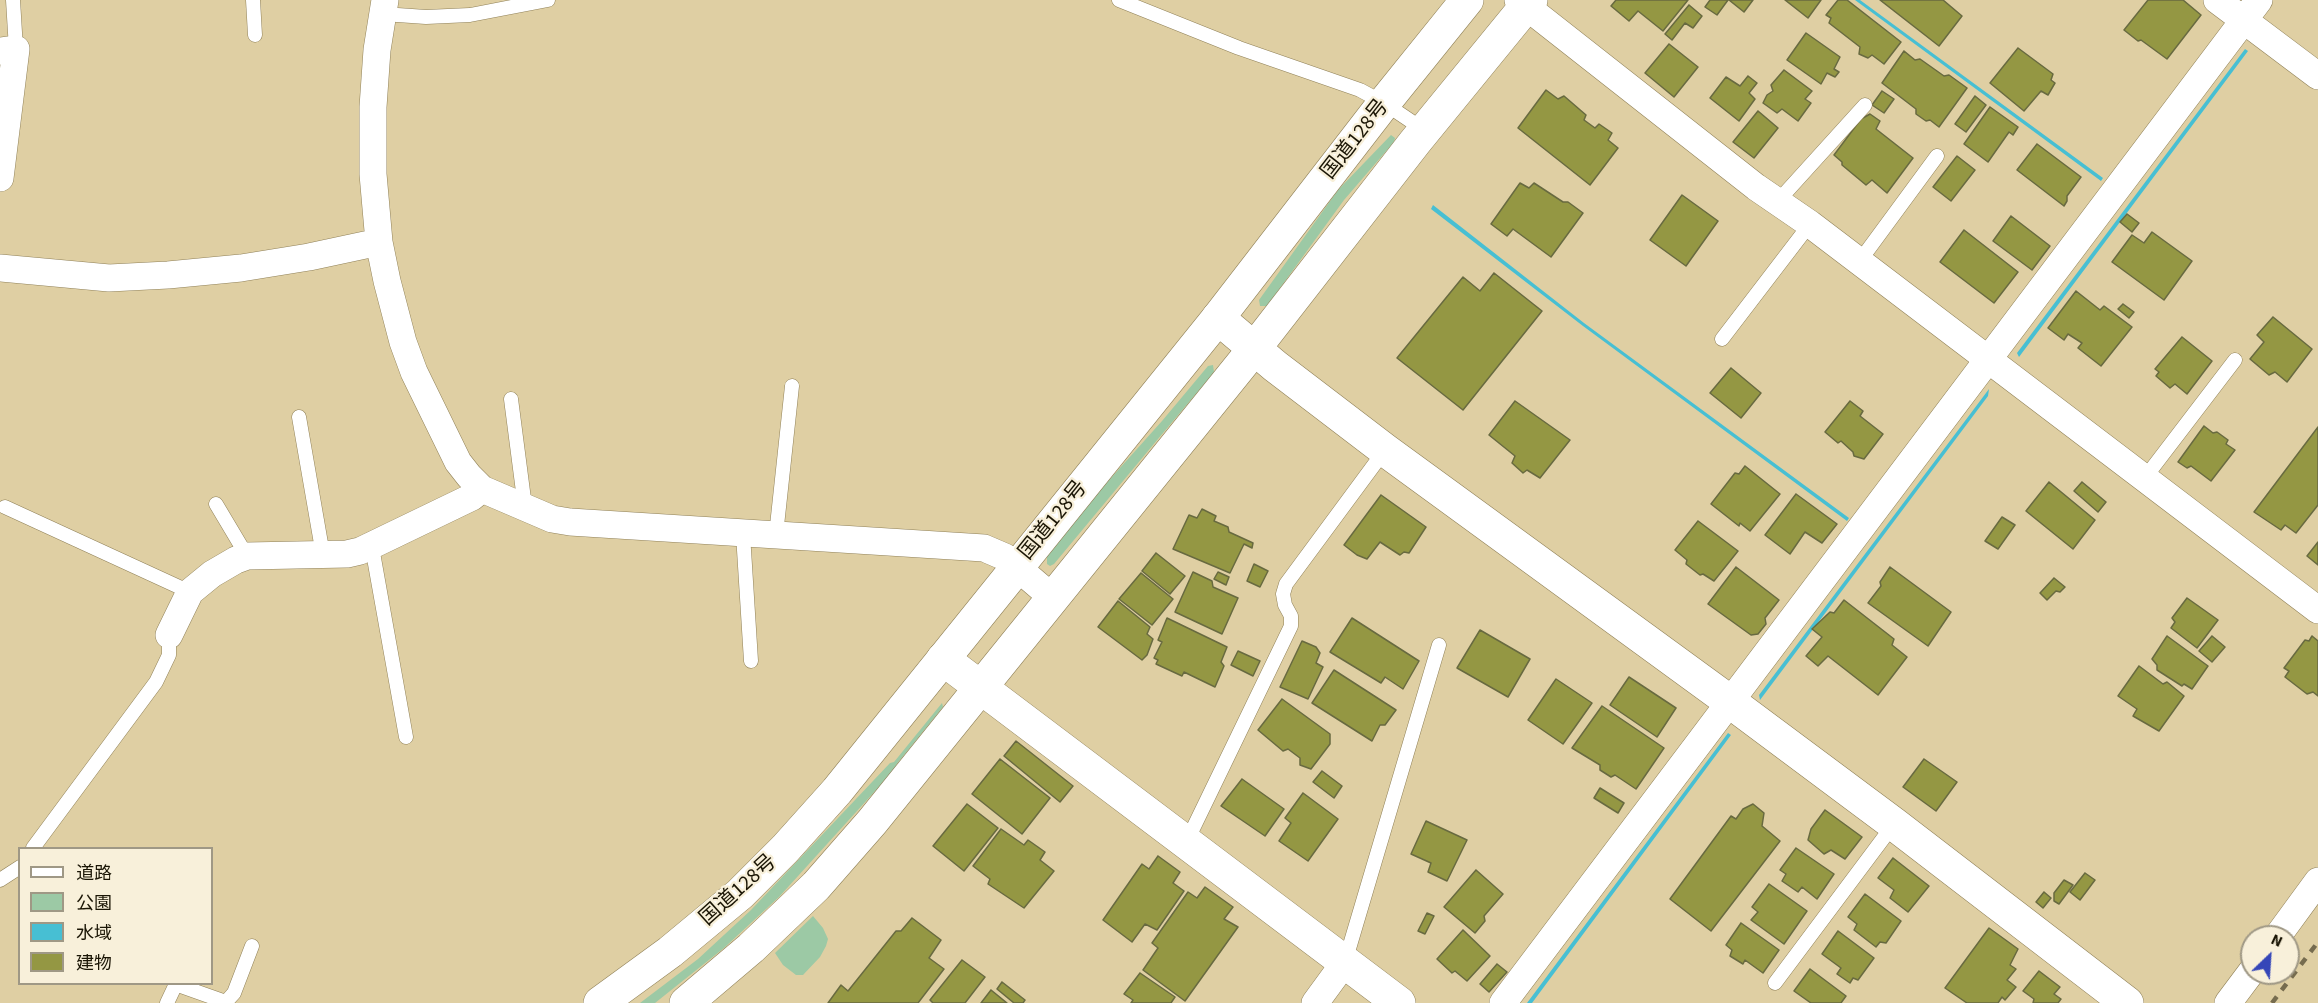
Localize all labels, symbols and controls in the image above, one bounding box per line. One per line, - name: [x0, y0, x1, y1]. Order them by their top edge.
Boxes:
- street label: 国道128号: [1317, 95, 1395, 185]
- street label: 国道128号: [1015, 476, 1093, 566]
- legend: [18, 847, 213, 985]
- street label: 国道128号: [696, 850, 782, 932]
- text: 道路: [76, 861, 112, 886]
- text: 公園: [76, 891, 112, 916]
- text: 水域: [76, 921, 112, 946]
- north arrow: [2240, 925, 2300, 985]
- text: N: [2267, 928, 2286, 953]
- text: 建物: [76, 951, 112, 976]

